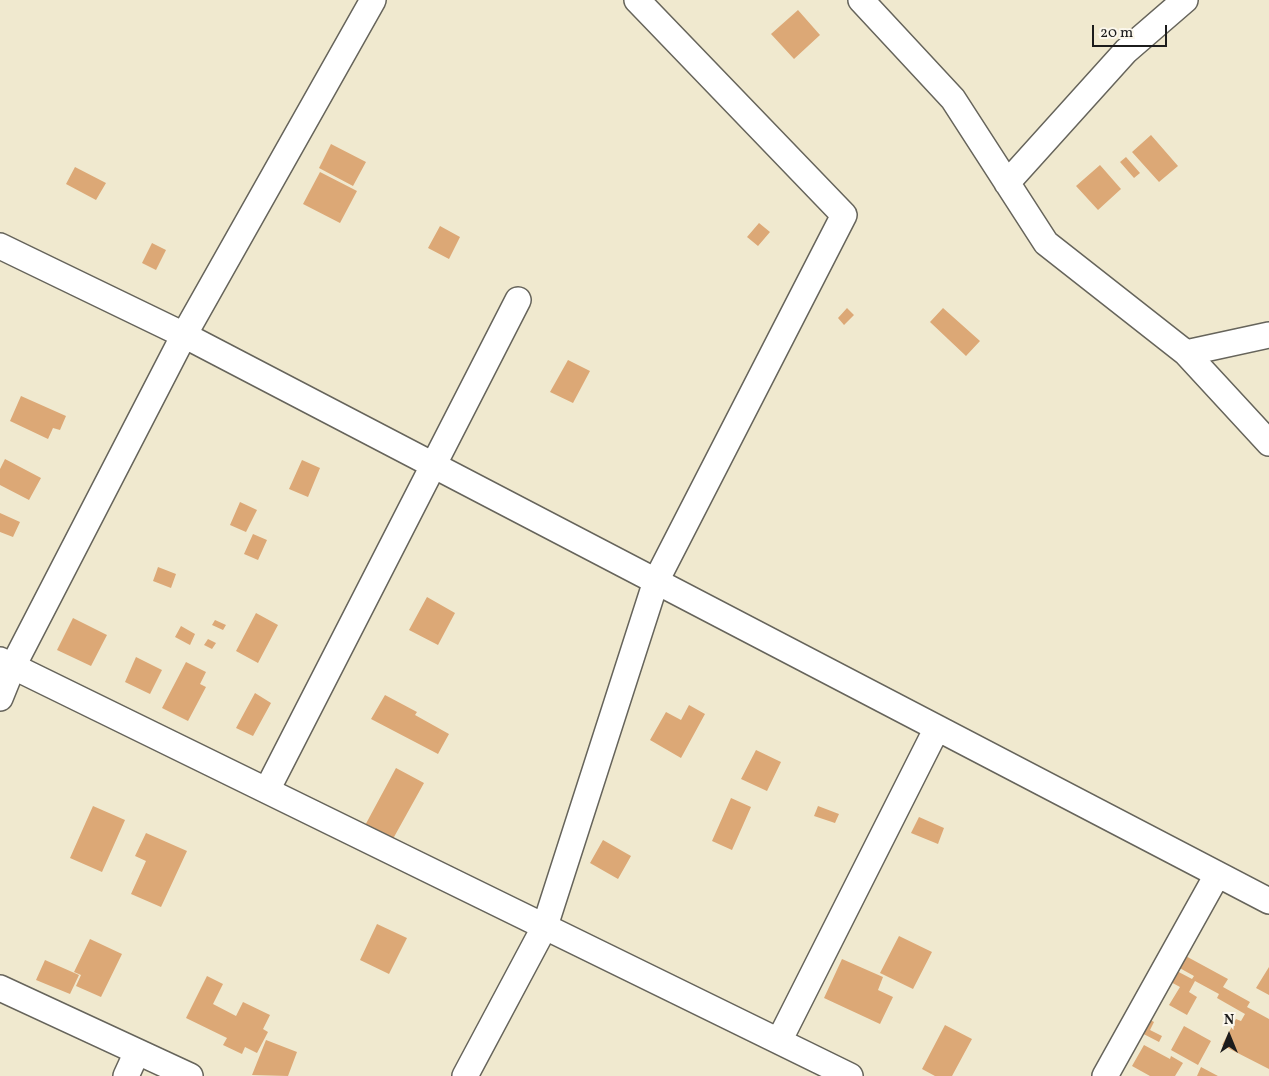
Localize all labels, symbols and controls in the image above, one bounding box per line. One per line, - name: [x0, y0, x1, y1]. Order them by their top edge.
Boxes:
- scale bar: [1094, 15, 1169, 47]
- text: 20 m: [1100, 23, 1133, 44]
- north arrow: [1204, 1011, 1254, 1061]
- text: N: [1224, 1011, 1234, 1030]

